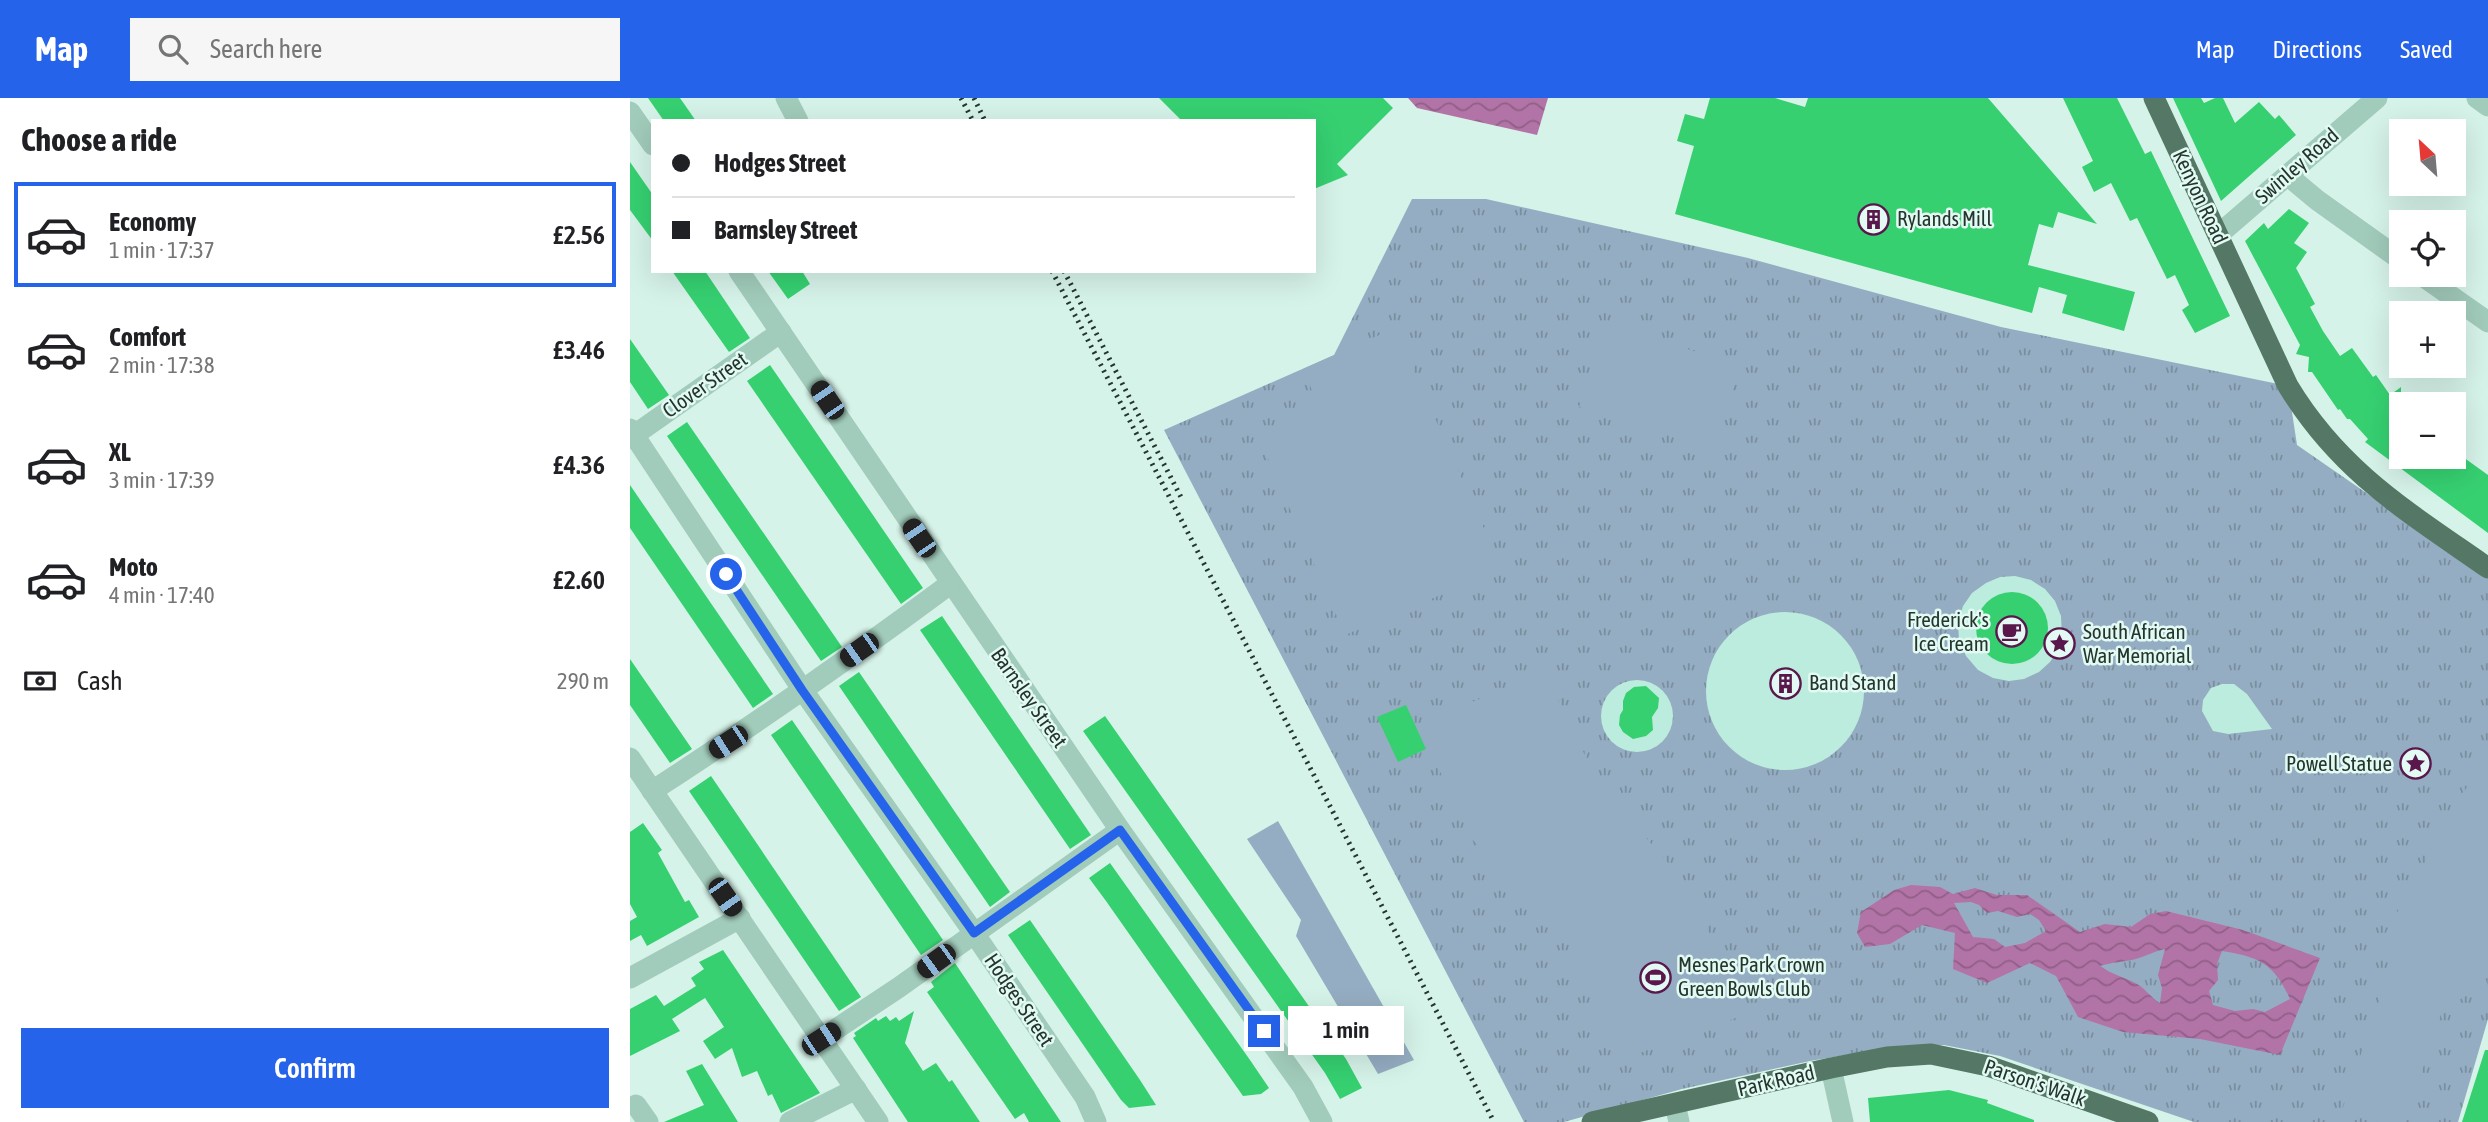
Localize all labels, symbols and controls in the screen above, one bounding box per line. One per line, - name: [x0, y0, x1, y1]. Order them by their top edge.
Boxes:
- search box: [130, 18, 620, 81]
- text: Map: [35, 30, 88, 68]
- icon: search: [154, 30, 192, 68]
- text: Search here: [210, 34, 322, 64]
- text: Map: [2196, 36, 2234, 63]
- text: Directions: [2272, 36, 2362, 63]
- text: Saved: [2400, 36, 2453, 63]
- north arrow: [2389, 119, 2466, 196]
- map controls: [2389, 119, 2466, 469]
- text: Choose a ride: [21, 121, 177, 158]
- street label: Swinley Road: [2250, 123, 2343, 208]
- street label: Kenyon Road: [2169, 146, 2233, 247]
- text: Hodges Street: [714, 148, 846, 178]
- building icon: Rylands Mill: [1857, 202, 1891, 236]
- icon: car: [25, 203, 88, 266]
- place label: Rylands Mill: [1897, 206, 1992, 230]
- text: Economy: [109, 207, 196, 237]
- button: locate: [2389, 210, 2466, 287]
- text: Barnsley Street: [714, 215, 857, 245]
- text: £2.56: [553, 220, 605, 250]
- text: 1 min · 17:37: [109, 237, 215, 263]
- button: +: [2389, 301, 2466, 378]
- icon: car: [25, 318, 88, 381]
- text: Comfort: [109, 322, 186, 352]
- text: £3.46: [553, 335, 605, 365]
- street label: Clover Street: [658, 346, 751, 422]
- text: 2 min · 17:38: [109, 352, 215, 378]
- car: [807, 377, 848, 423]
- button: −: [2389, 392, 2466, 469]
- icon: car: [25, 433, 88, 496]
- text: XL: [109, 437, 131, 467]
- text: £4.36: [553, 450, 605, 480]
- text: 3 min · 17:39: [109, 467, 215, 493]
- car: [899, 515, 940, 561]
- icon: car: [25, 548, 88, 611]
- text: Moto: [109, 552, 158, 582]
- route start: [710, 558, 742, 590]
- text: £2.60: [553, 565, 605, 595]
- text: 4 min · 17:40: [109, 582, 215, 608]
- place label: Frederick's Ice Cream: [1907, 607, 1989, 655]
- cafe icon: Frederick's Ice Cream: [1995, 615, 2029, 649]
- place label: South African War Memorial: [2083, 619, 2192, 667]
- place icon: South African War Memorial: [2043, 627, 2077, 661]
- car: [836, 629, 883, 671]
- street label: Barnsley Street: [987, 643, 1073, 752]
- icon: cash: [21, 662, 59, 700]
- text: Cash: [77, 666, 123, 696]
- building icon: Band Stand: [1769, 666, 1803, 700]
- text: 290 m: [557, 668, 609, 694]
- place label: Band Stand: [1809, 670, 1897, 694]
- car: [705, 722, 752, 762]
- place icon: Powell Statue: [2398, 747, 2432, 781]
- place label: Powell Statue: [2286, 751, 2392, 775]
- car: [705, 874, 746, 920]
- car: [913, 940, 960, 982]
- street label: Hodges Street: [980, 949, 1060, 1050]
- place label: Mesnes Park Crown Green Bowls Club: [1678, 952, 1825, 1000]
- sports icon: Mesnes Park Crown Green Bowls Club: [1638, 960, 1672, 994]
- callout: 1 min: [1288, 1006, 1404, 1056]
- route end: [1248, 1015, 1280, 1047]
- text: 1 min: [1323, 1017, 1369, 1043]
- car: [798, 1019, 845, 1059]
- button: Confirm: [21, 1028, 609, 1108]
- street label: Parson's Walk: [1981, 1053, 2089, 1111]
- street label: Park Road: [1735, 1060, 1816, 1100]

